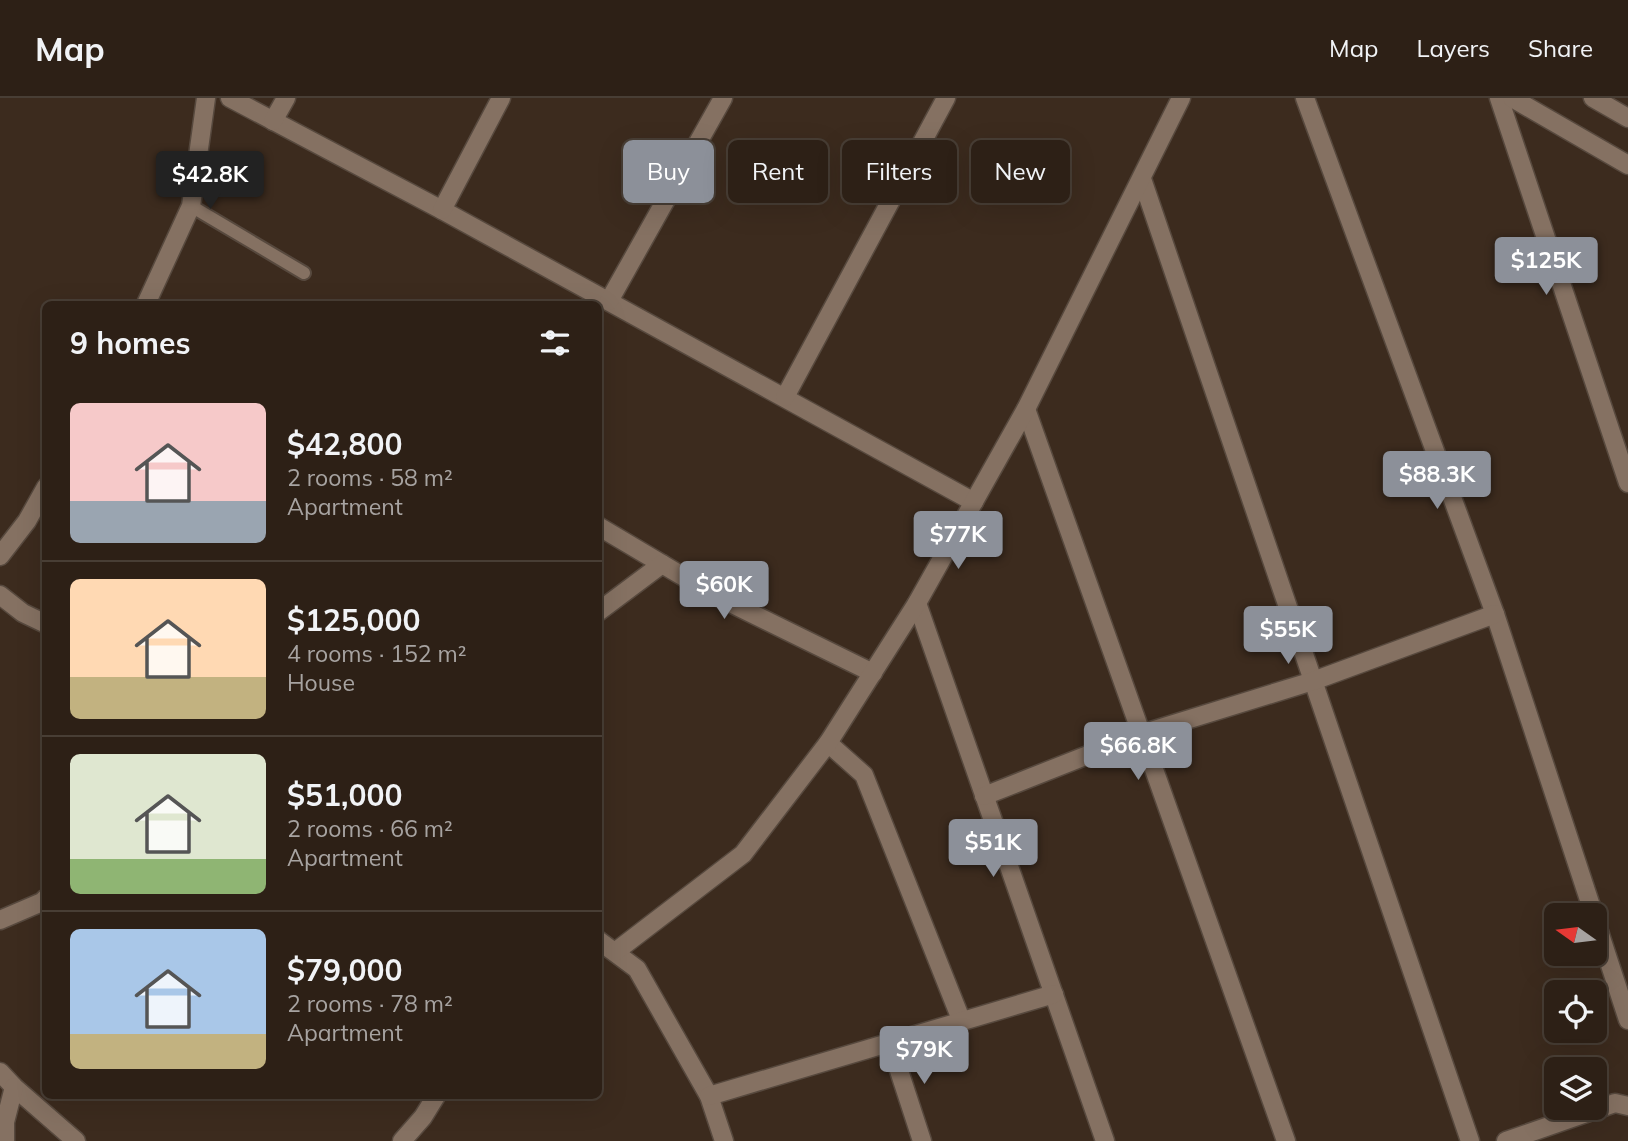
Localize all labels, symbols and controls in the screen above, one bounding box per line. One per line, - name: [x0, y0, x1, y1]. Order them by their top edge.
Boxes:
- text: Map: [35, 28, 105, 69]
- text: Map: [1329, 33, 1378, 63]
- text: Layers: [1416, 33, 1490, 63]
- text: Share: [1528, 33, 1593, 63]
- chip: Buy: [623, 140, 714, 203]
- chip: Rent: [728, 140, 828, 203]
- chip: Filters: [842, 140, 957, 203]
- chip: New: [971, 140, 1070, 203]
- pin: $42.8K: [153, 152, 267, 211]
- text: $42.8K: [172, 159, 248, 188]
- pin: $125K: [1497, 238, 1595, 297]
- text: $125K: [1511, 245, 1581, 274]
- text: 9 homes: [70, 324, 191, 362]
- icon: filters: [536, 324, 574, 362]
- text: $42,800: [287, 425, 402, 463]
- icon: home: [126, 431, 210, 515]
- pin: $88.3K: [1380, 452, 1494, 511]
- text: $88.3K: [1399, 459, 1475, 488]
- text: 2 rooms · 58 m²: [287, 463, 453, 492]
- text: Apartment: [287, 492, 403, 521]
- pin: $77K: [917, 512, 999, 571]
- text: $77K: [930, 519, 986, 548]
- pin: $60K: [683, 561, 765, 621]
- text: $60K: [696, 569, 752, 598]
- text: $125,000: [287, 601, 420, 639]
- pin: $55K: [1247, 606, 1329, 666]
- icon: home: [126, 607, 210, 691]
- text: $55K: [1260, 614, 1316, 643]
- text: 4 rooms · 152 m²: [287, 639, 467, 668]
- text: House: [287, 668, 355, 697]
- pin: $66.8K: [1081, 722, 1195, 782]
- text: $66.8K: [1100, 730, 1176, 759]
- text: $51,000: [287, 776, 402, 814]
- icon: home: [126, 782, 210, 866]
- text: 2 rooms · 66 m²: [287, 814, 453, 843]
- pin: $51K: [952, 820, 1034, 879]
- text: $51K: [965, 827, 1021, 856]
- text: Apartment: [287, 843, 403, 872]
- north arrow: [1544, 903, 1606, 966]
- map controls: [1544, 903, 1607, 1120]
- text: $79,000: [287, 951, 402, 989]
- icon: home: [126, 957, 210, 1041]
- button: locate: [1544, 980, 1607, 1043]
- text: 2 rooms · 78 m²: [287, 989, 453, 1018]
- text: Apartment: [287, 1018, 403, 1047]
- pin: $79K: [883, 1026, 965, 1086]
- text: $79K: [896, 1034, 952, 1063]
- button: layers: [1544, 1057, 1607, 1120]

